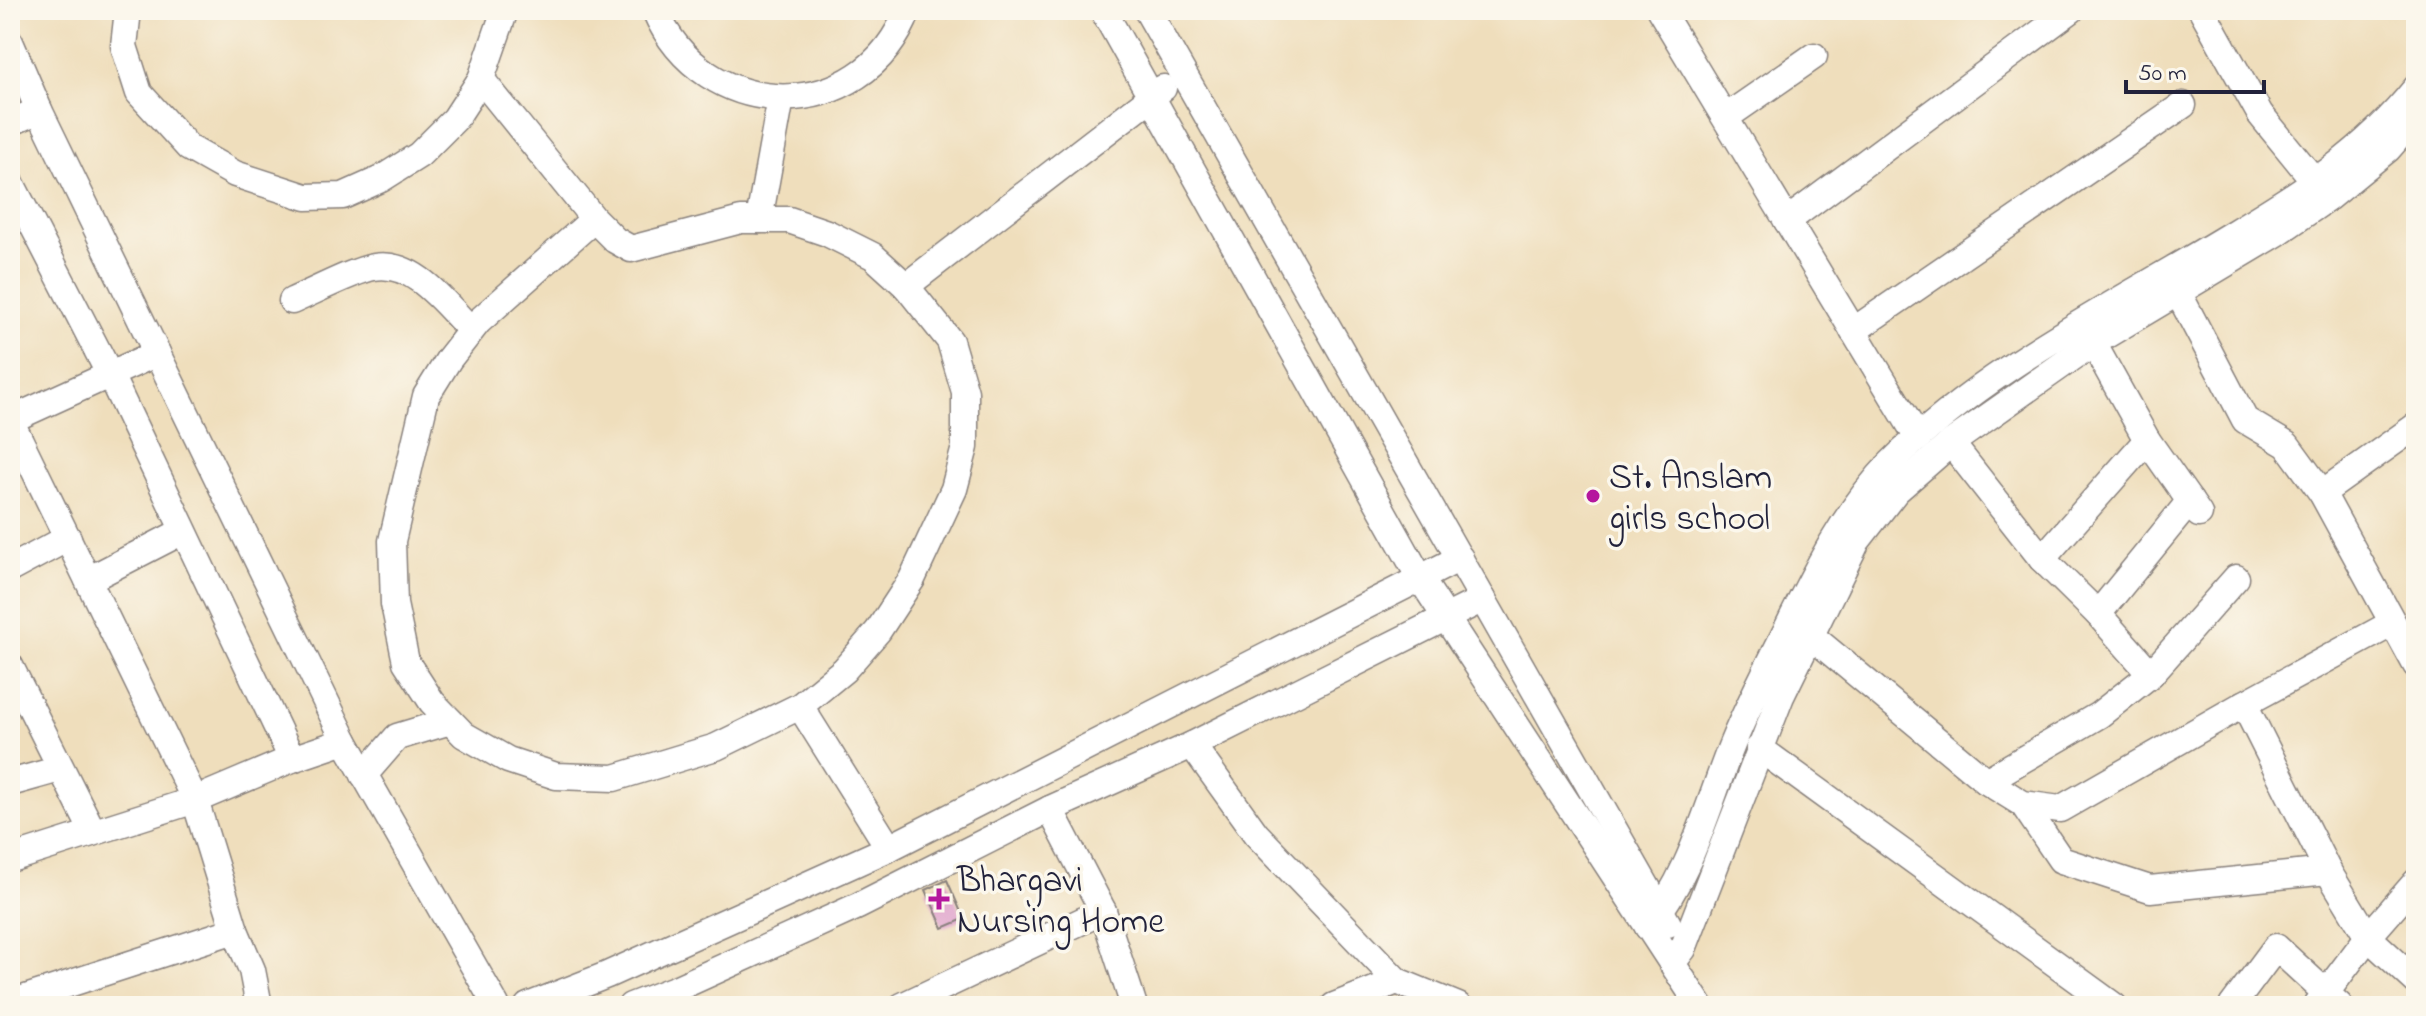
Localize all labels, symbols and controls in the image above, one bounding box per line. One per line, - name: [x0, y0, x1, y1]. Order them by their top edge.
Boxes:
- scale bar: [2126, 44, 2264, 94]
- text: 50 m: [2138, 57, 2187, 92]
- place label: St. Anslam girls school: [1608, 453, 1772, 547]
- marker: St. Anslam girls school: [1584, 487, 1602, 505]
- place label: Bhargavi Nursing Home: [956, 856, 1165, 950]
- marker: Bhargavi Nursing Home: [928, 888, 950, 910]

